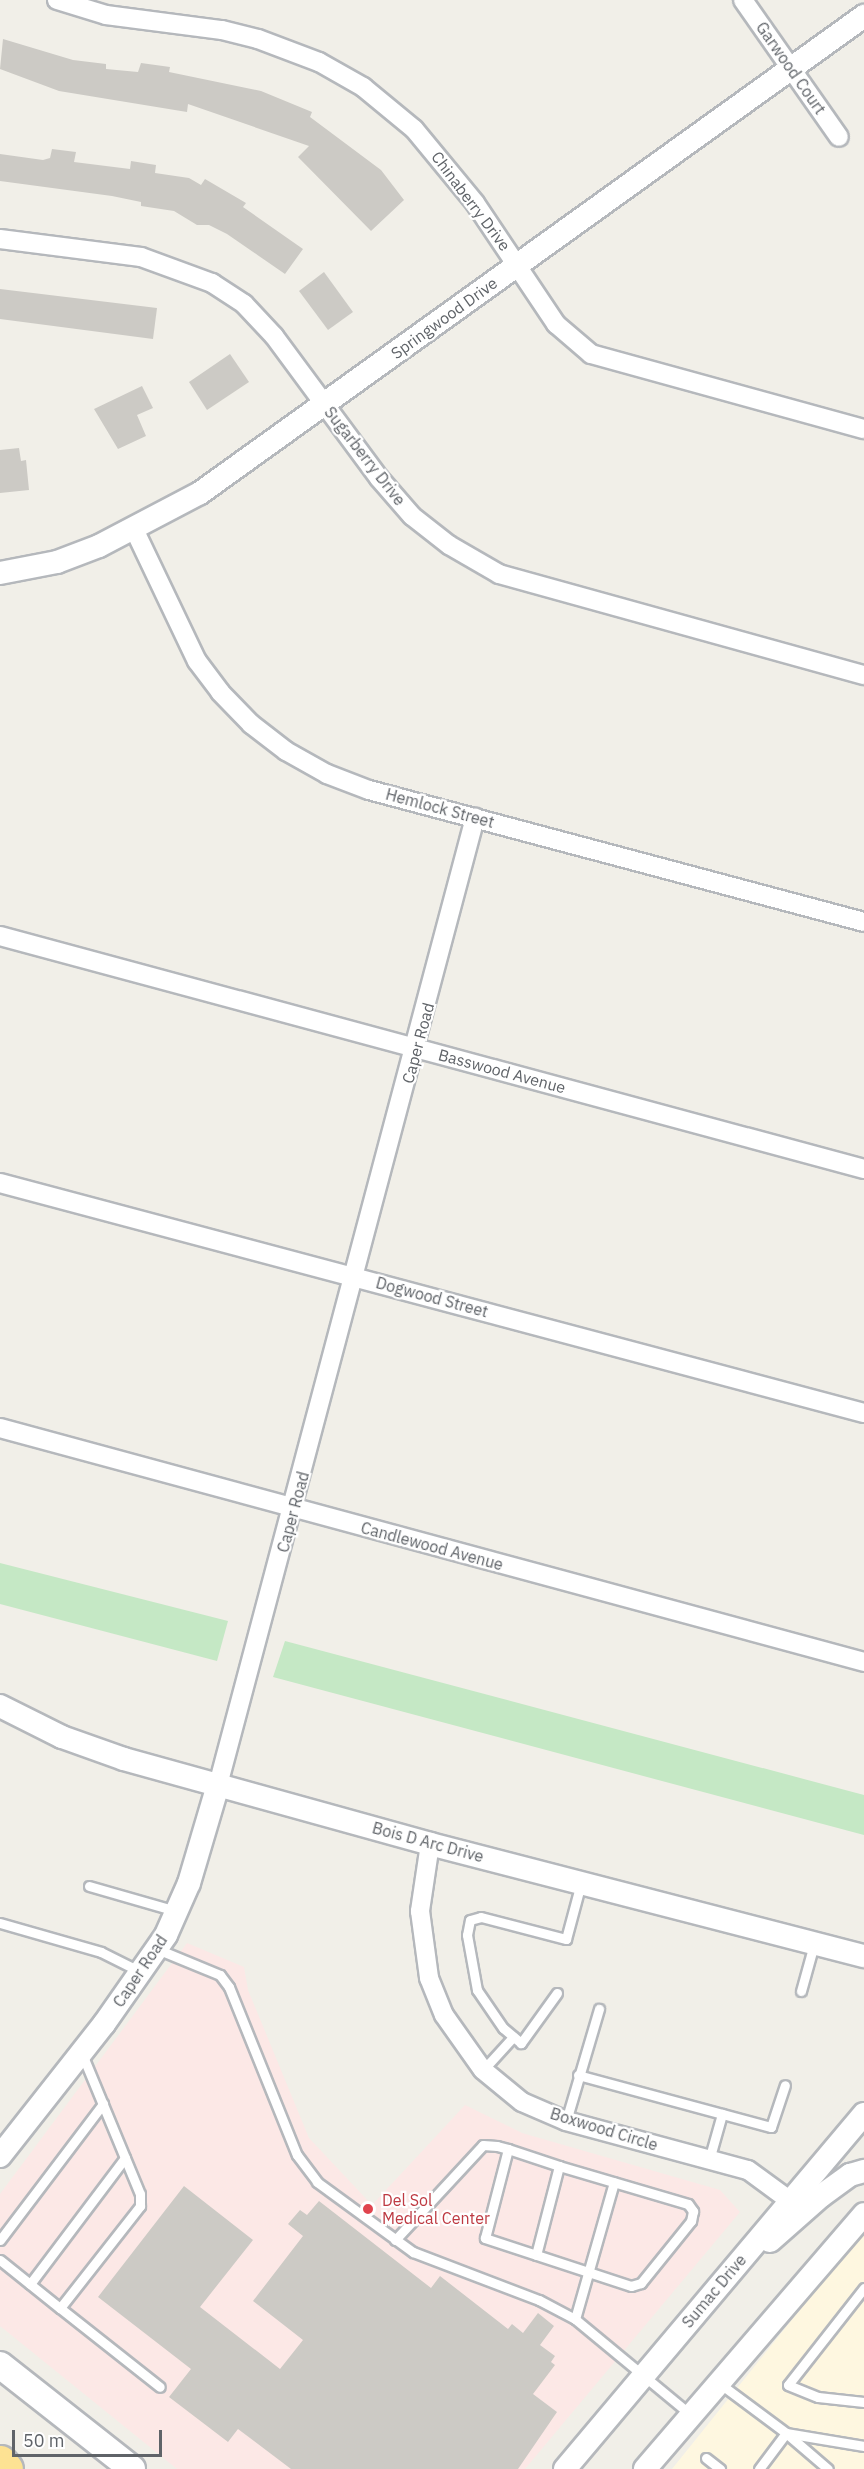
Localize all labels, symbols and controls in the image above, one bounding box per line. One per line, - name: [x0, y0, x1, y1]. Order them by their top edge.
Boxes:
- street label: Garwood Court: [752, 18, 830, 118]
- street label: Chinaberry Drive: [427, 147, 515, 255]
- street label: Springwood Drive: [387, 273, 501, 363]
- street label: Sugarberry Drive: [320, 403, 410, 509]
- street label: Hemlock Street: [384, 784, 496, 832]
- street label: Caper Road: [398, 1000, 438, 1086]
- street label: Basswood Avenue: [436, 1045, 568, 1097]
- street label: Dogwood Street: [374, 1273, 490, 1321]
- street label: Caper Road: [273, 1469, 313, 1555]
- street label: Candlewood Avenue: [359, 1518, 505, 1574]
- street label: Bois D Arc Drive: [370, 1818, 486, 1866]
- street label: Caper Road: [109, 1931, 171, 2011]
- street label: Boxwood Circle: [548, 2104, 660, 2154]
- place label: Del Sol Medical Center: [382, 2190, 490, 2228]
- marker: Del Sol Medical Center: [359, 2200, 377, 2218]
- street label: Sumac Drive: [678, 2250, 750, 2332]
- scale bar: [15, 2418, 165, 2456]
- text: 50 m: [23, 2429, 65, 2452]

